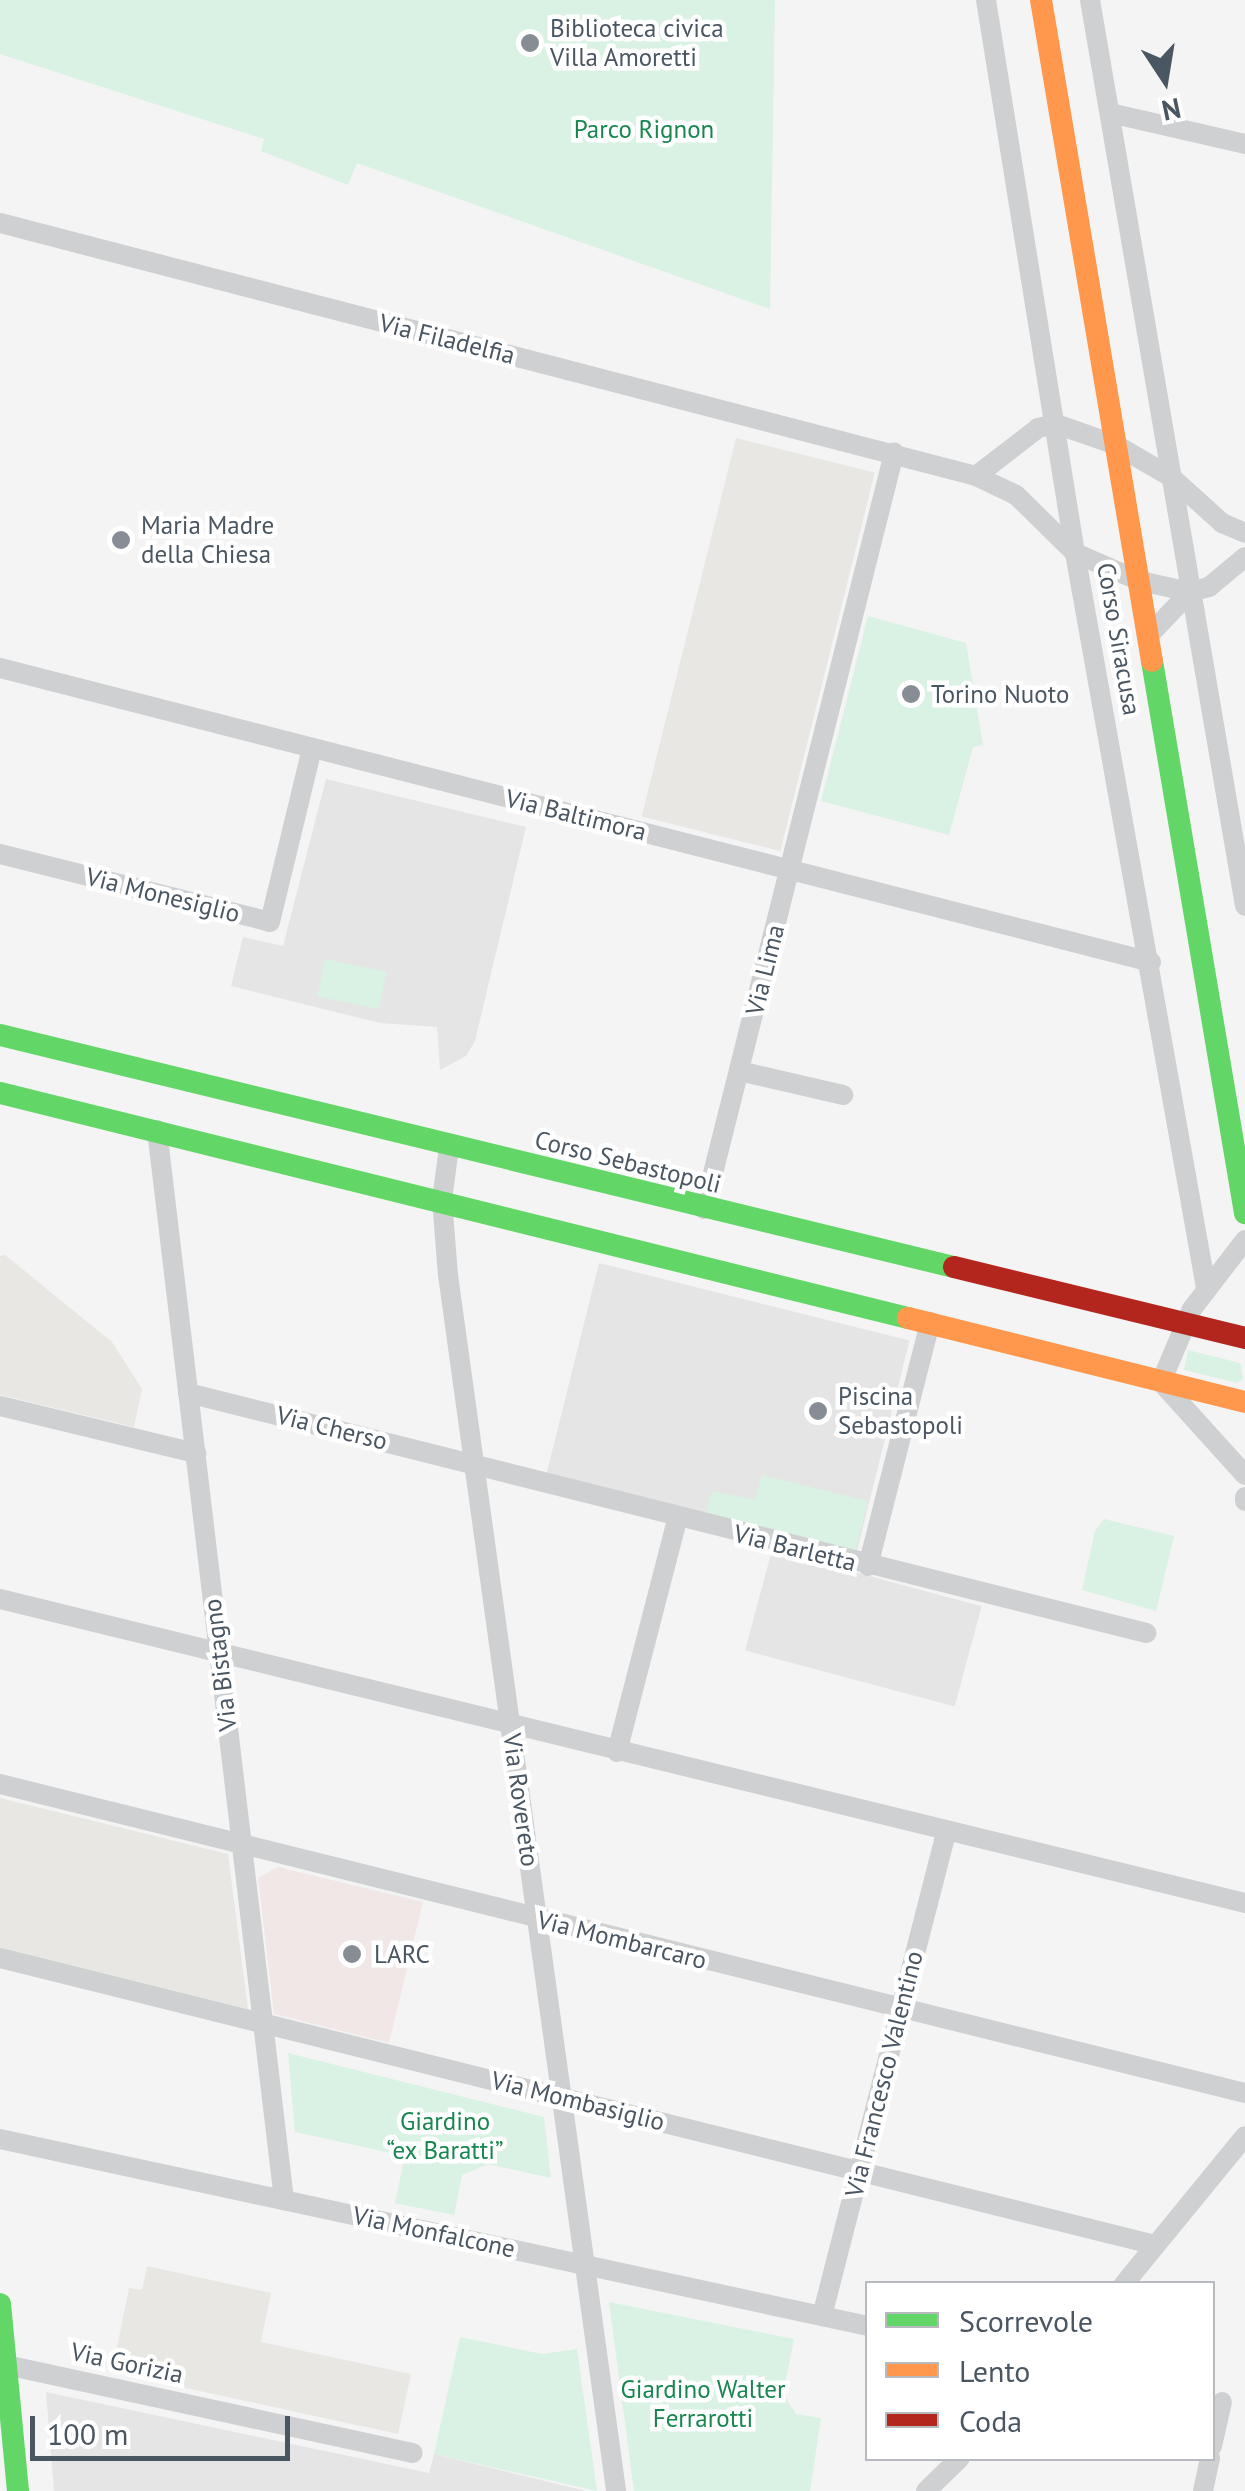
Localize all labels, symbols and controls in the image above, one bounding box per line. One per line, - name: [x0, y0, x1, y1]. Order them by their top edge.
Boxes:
- place label: Biblioteca civica Villa Amoretti: [550, 14, 724, 73]
- north arrow: [1115, 30, 1215, 130]
- marker: Biblioteca civica Villa Amoretti: [519, 32, 541, 54]
- text: N: [1158, 90, 1184, 130]
- park label: Parco Rignon: [574, 114, 714, 144]
- street label: Via Filadelfia: [376, 308, 518, 370]
- place label: Maria Madre della Chiesa: [141, 511, 274, 570]
- marker: Maria Madre della Chiesa: [110, 529, 132, 551]
- street label: Corso Siracusa: [1091, 560, 1147, 718]
- place label: Torino Nuoto: [931, 679, 1069, 709]
- marker: Torino Nuoto: [900, 683, 922, 705]
- street label: Via Baltimora: [502, 783, 650, 847]
- street label: Via Monesiglio: [83, 861, 243, 929]
- street label: Via Lima: [739, 922, 791, 1018]
- street label: Corso Sebastopoli: [532, 1124, 724, 1200]
- place label: Piscina Sebastopoli: [838, 1382, 963, 1441]
- street label: Via Cherso: [274, 1400, 390, 1456]
- marker: Piscina Sebastopoli: [807, 1400, 829, 1422]
- street label: Via Barletta: [731, 1518, 859, 1578]
- street label: Via Bistagno: [197, 1597, 243, 1733]
- street label: Via Rovereto: [497, 1732, 545, 1868]
- street label: Via Mombarcaro: [534, 1904, 710, 1976]
- place label: LARC: [374, 1939, 430, 1969]
- marker: LARC: [339, 1941, 365, 1967]
- street label: Via Francesco Valentino: [839, 1947, 929, 2201]
- street label: Via Mombasiglio: [488, 2065, 668, 2137]
- park label: Giardino “ex Baratti”: [386, 2107, 504, 2166]
- street label: Via Monfalcone: [350, 2200, 518, 2264]
- legend: [865, 2281, 1215, 2461]
- text: Scorrevole: [959, 2301, 1093, 2340]
- street label: Via Gorizia: [68, 2336, 186, 2390]
- text: Lento: [959, 2351, 1030, 2390]
- park label: Giardino Walter Ferrarotti: [620, 2375, 786, 2434]
- scale bar: [35, 2396, 295, 2458]
- text: Coda: [959, 2401, 1022, 2440]
- text: 100 m: [47, 2414, 128, 2453]

